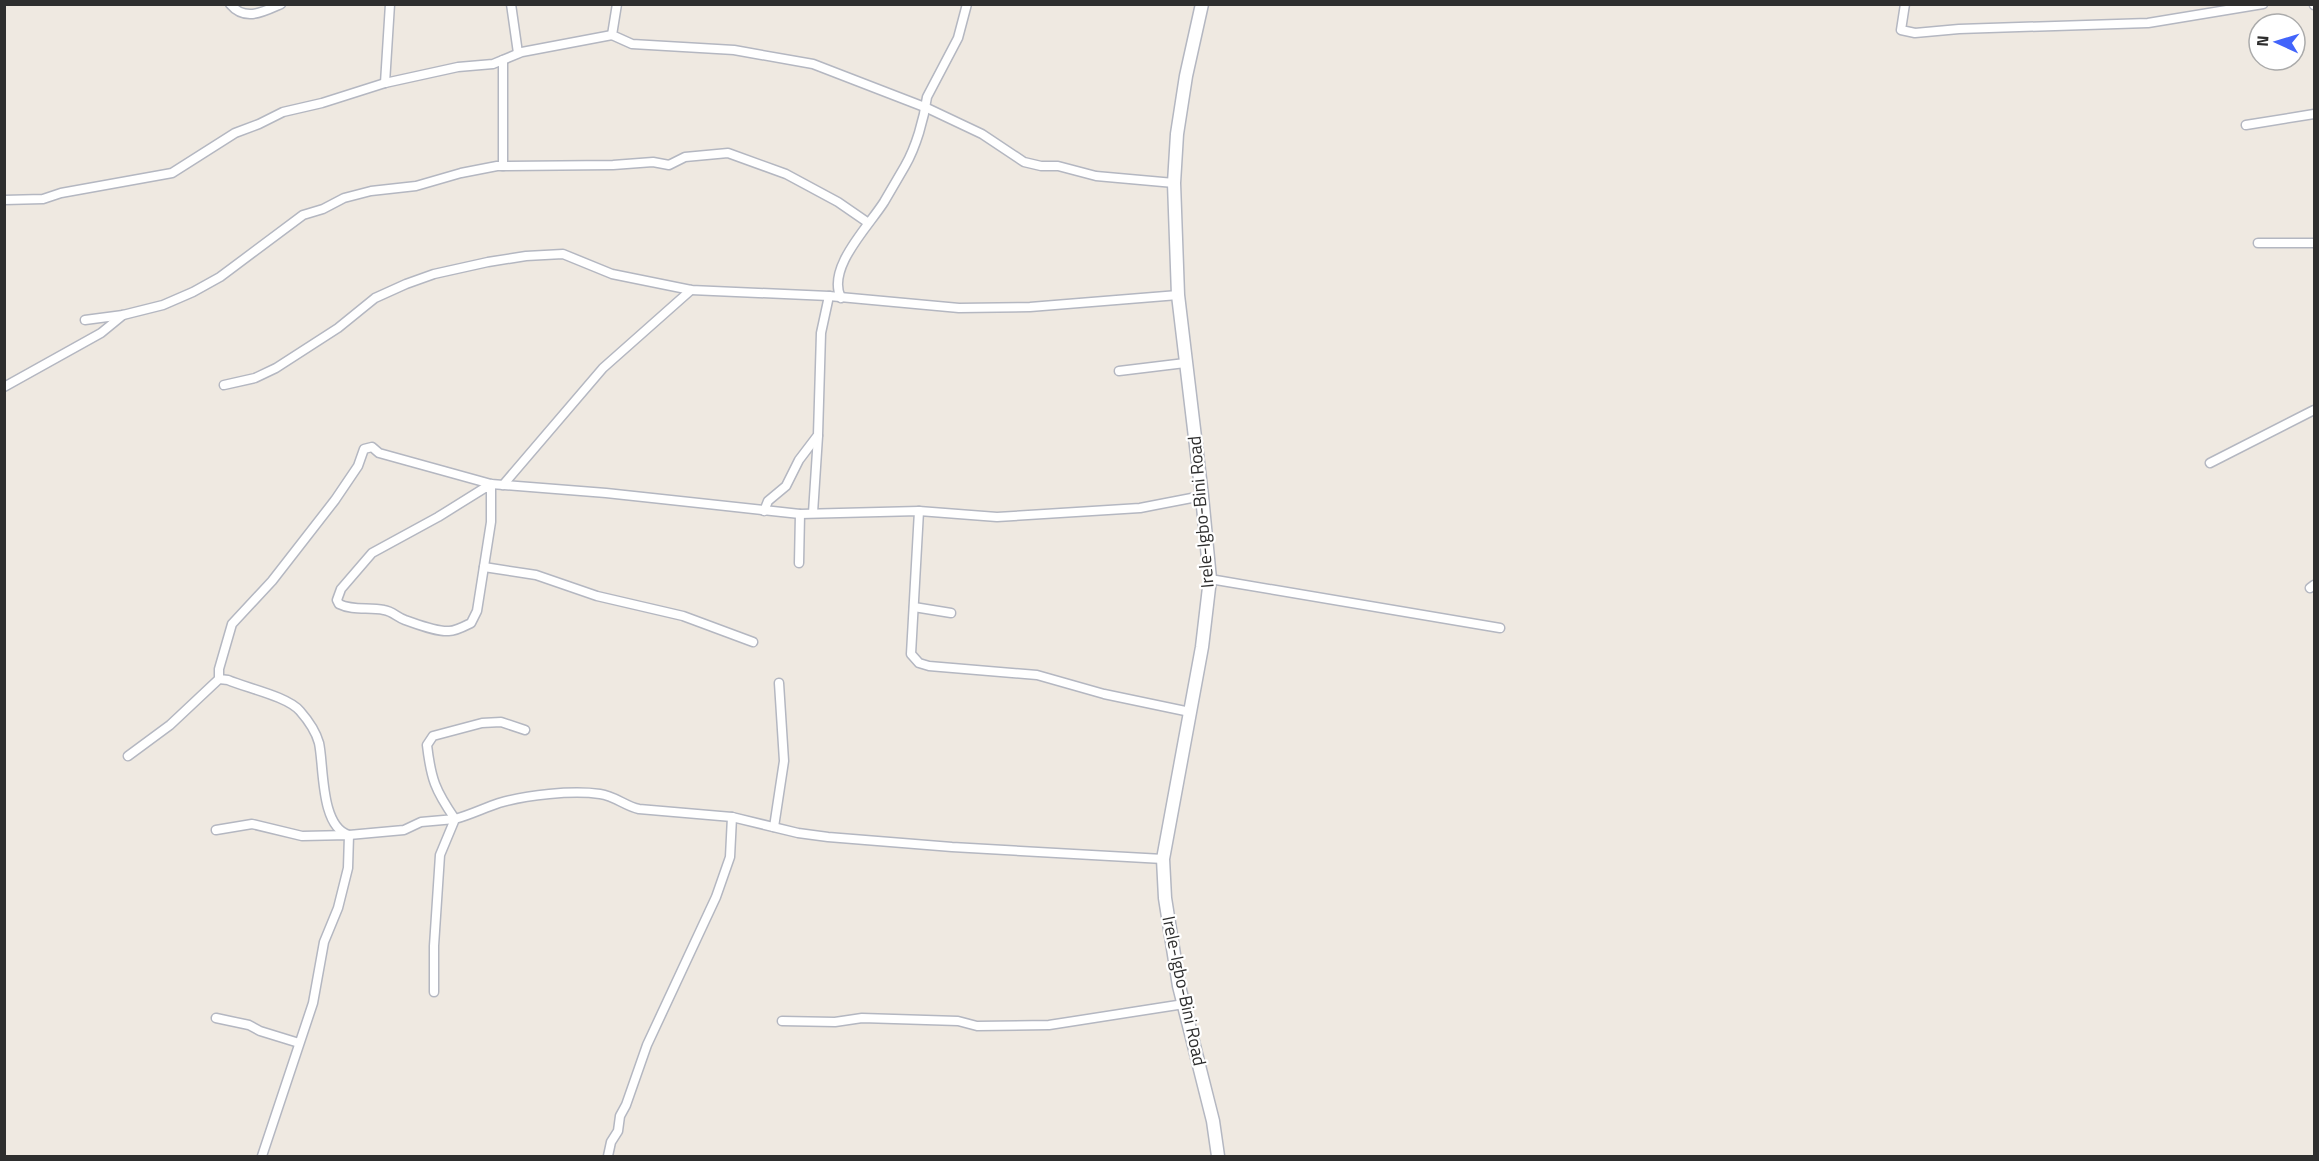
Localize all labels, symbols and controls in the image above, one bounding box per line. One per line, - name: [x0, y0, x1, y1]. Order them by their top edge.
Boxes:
- north arrow: [2247, 12, 2307, 72]
- text: N: [2250, 35, 2274, 47]
- street label: Irele-Igbo-Bini Road: [1180, 435, 1221, 589]
- street label: Irele-Igbo-Bini Road: [1155, 913, 1214, 1068]

